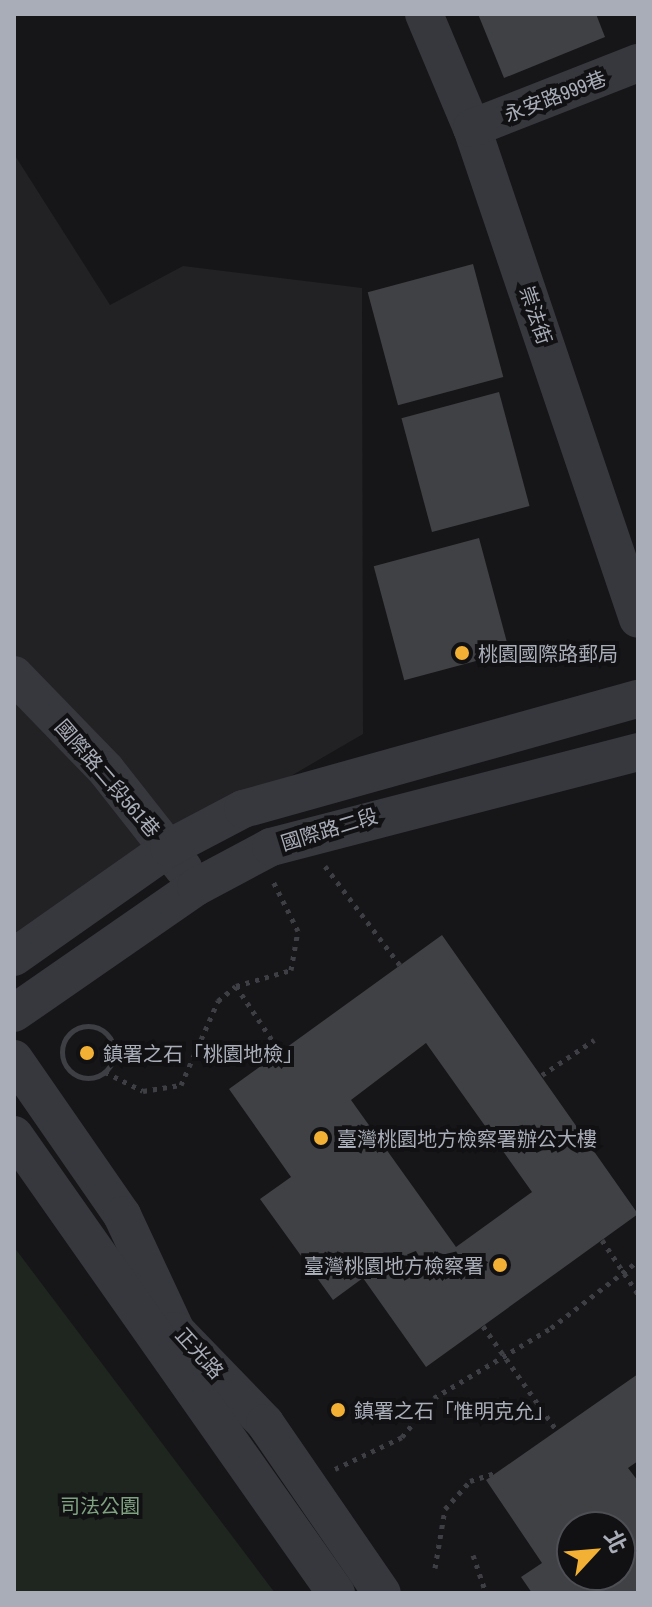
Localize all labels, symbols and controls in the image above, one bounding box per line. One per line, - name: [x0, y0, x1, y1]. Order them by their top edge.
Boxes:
- street label: 永安路999巷: [501, 66, 609, 126]
- street label: 崇法街: [515, 283, 557, 347]
- place label: 桃園國際路郵局: [478, 641, 618, 665]
- marker: 桃園國際路郵局: [453, 644, 471, 662]
- street label: 國際路二段561巷: [51, 715, 165, 841]
- street label: 國際路二段: [278, 803, 380, 855]
- place label: 鎮署之石「桃園地檢」: [103, 1041, 303, 1065]
- marker: 鎮署之石「桃園地檢」: [78, 1044, 96, 1062]
- place label: 臺灣桃園地方檢察署辦公大樓: [337, 1126, 597, 1150]
- marker: 臺灣桃園地方檢察署辦公大樓: [312, 1129, 330, 1147]
- place label: 臺灣桃園地方檢察署: [304, 1253, 484, 1277]
- marker: 臺灣桃園地方檢察署: [491, 1256, 509, 1274]
- street label: 正光路: [171, 1323, 229, 1383]
- place label: 鎮署之石「惟明克允」: [354, 1398, 554, 1422]
- marker: 鎮署之石「惟明克允」: [329, 1401, 347, 1419]
- park label: 司法公園: [60, 1493, 140, 1517]
- north arrow: [556, 1511, 636, 1591]
- text: 北: [597, 1525, 634, 1558]

